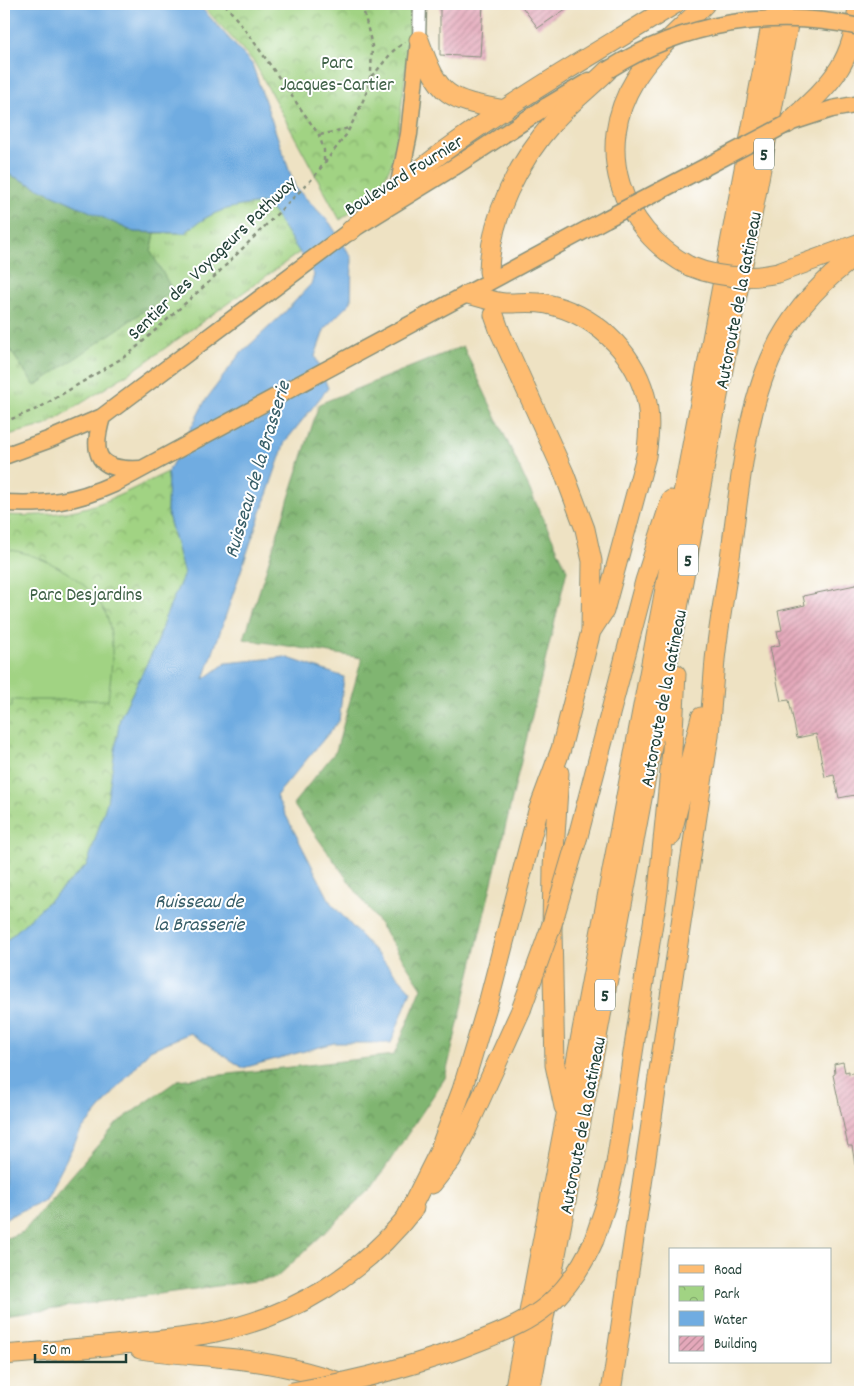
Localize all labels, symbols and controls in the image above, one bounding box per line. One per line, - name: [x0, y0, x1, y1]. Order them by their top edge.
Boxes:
- park label: Parc Jacques-Cartier: [280, 51, 394, 100]
- street label: Boulevard Fournier: [340, 130, 469, 224]
- road number: 5: [754, 138, 774, 170]
- street label: Sentier des Voyageurs Pathway: [123, 171, 304, 348]
- street label: Autoroute de la Gatineau: [710, 210, 771, 392]
- water label: Ruisseau de la Brasserie: [219, 377, 299, 562]
- road number: 5: [678, 544, 698, 576]
- park label: Parc Desjardins: [30, 583, 142, 610]
- street label: Autoroute de la Gatineau: [635, 608, 696, 790]
- water label: Ruisseau de la Brasserie: [154, 889, 245, 940]
- road number: 5: [595, 980, 615, 1010]
- street label: Autoroute de la Gatineau: [554, 1035, 615, 1217]
- legend: [669, 1248, 832, 1364]
- text: Road: [714, 1260, 742, 1282]
- text: Park: [714, 1284, 740, 1306]
- text: Water: [714, 1310, 748, 1332]
- scale bar: [35, 1331, 126, 1363]
- text: Building: [714, 1334, 757, 1356]
- text: 50 m: [42, 1340, 71, 1362]

